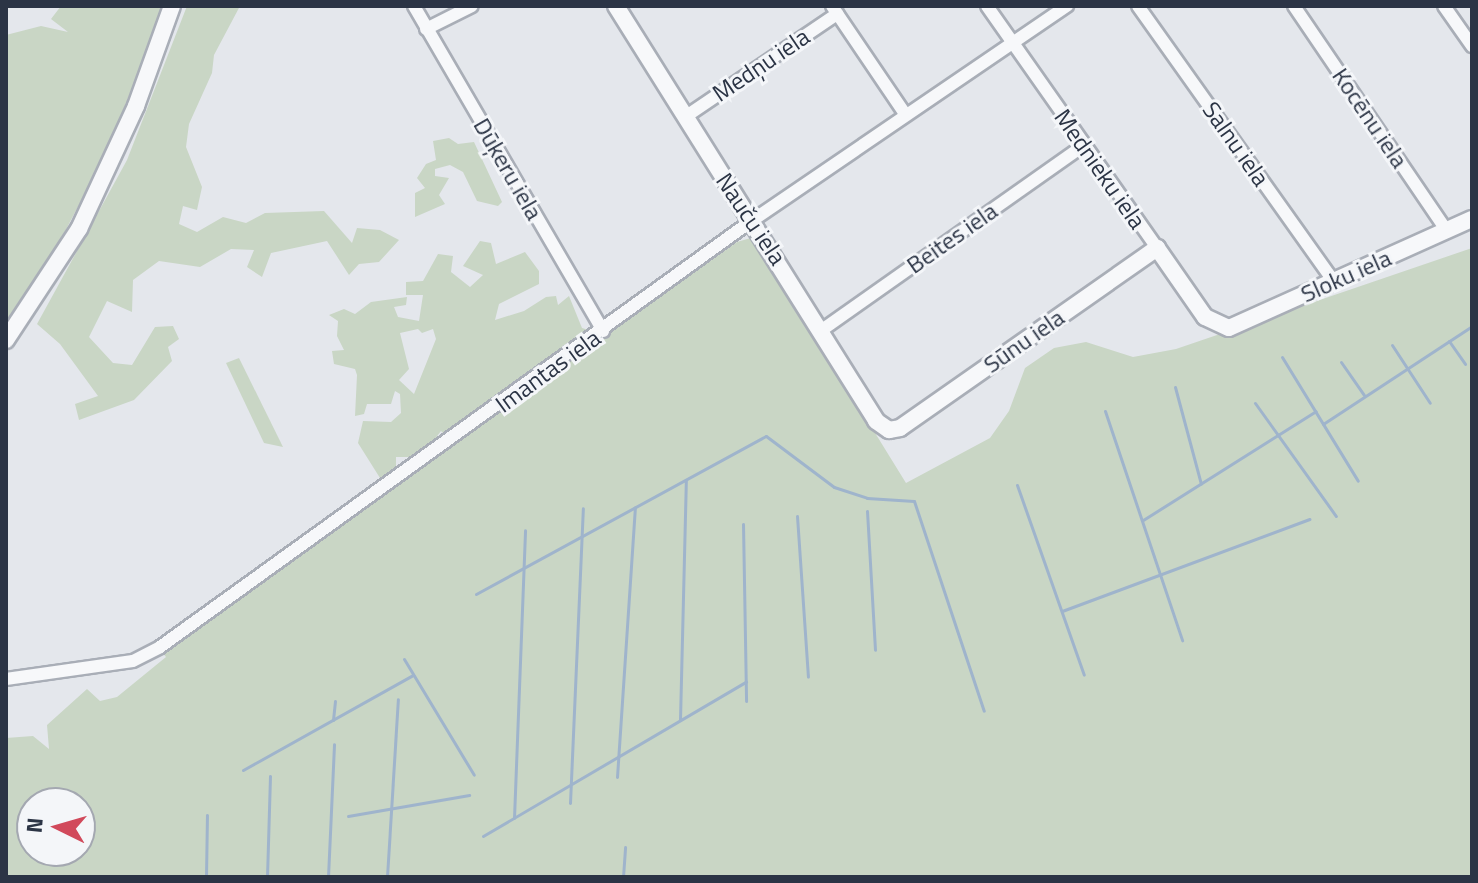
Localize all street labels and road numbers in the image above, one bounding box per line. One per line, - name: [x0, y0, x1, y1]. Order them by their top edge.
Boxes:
- street label: Medņu iela: [707, 22, 815, 108]
- street label: Kocēnu iela: [1326, 63, 1414, 173]
- street label: Salnu iela: [1197, 96, 1275, 192]
- street label: Mednieku iela: [1048, 104, 1152, 234]
- street label: Dūķeru iela: [467, 113, 549, 225]
- street label: Nauču iela: [710, 168, 792, 270]
- street label: Beites iela: [901, 196, 1003, 280]
- street label: Sloku iela: [1296, 243, 1396, 309]
- street label: Sūnu iela: [978, 303, 1070, 379]
- street label: Imantas iela: [490, 323, 606, 419]

